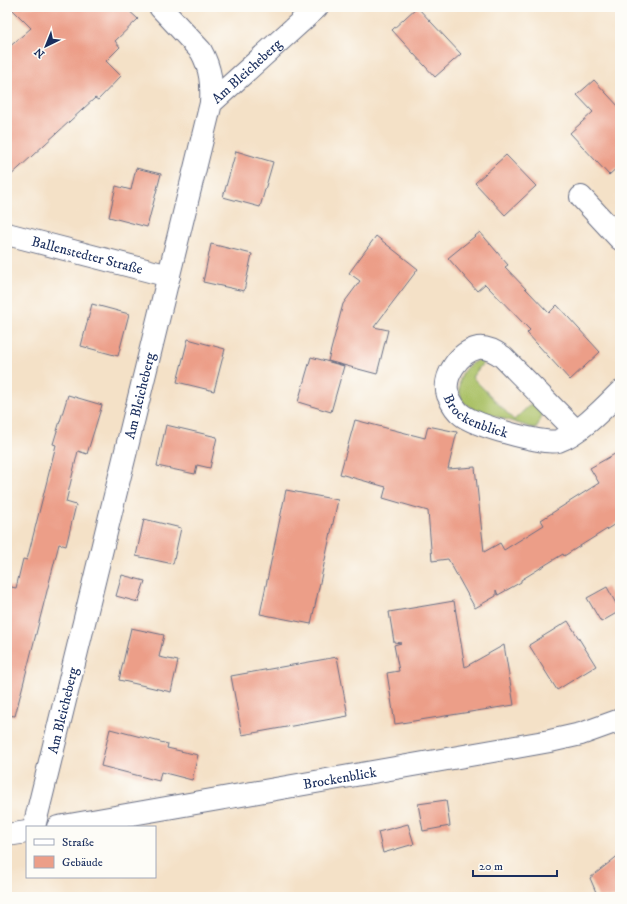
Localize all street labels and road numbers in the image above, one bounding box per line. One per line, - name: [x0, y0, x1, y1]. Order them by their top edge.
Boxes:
- street label: Am Bleicheberg: [208, 35, 286, 108]
- street label: Ballenstedter Straße: [30, 233, 145, 279]
- street label: Am Bleicheberg: [121, 351, 160, 441]
- street label: Brockenblick: [439, 391, 510, 443]
- street label: Am Bleicheberg: [44, 665, 83, 756]
- street label: Brockenblick: [302, 763, 378, 794]

